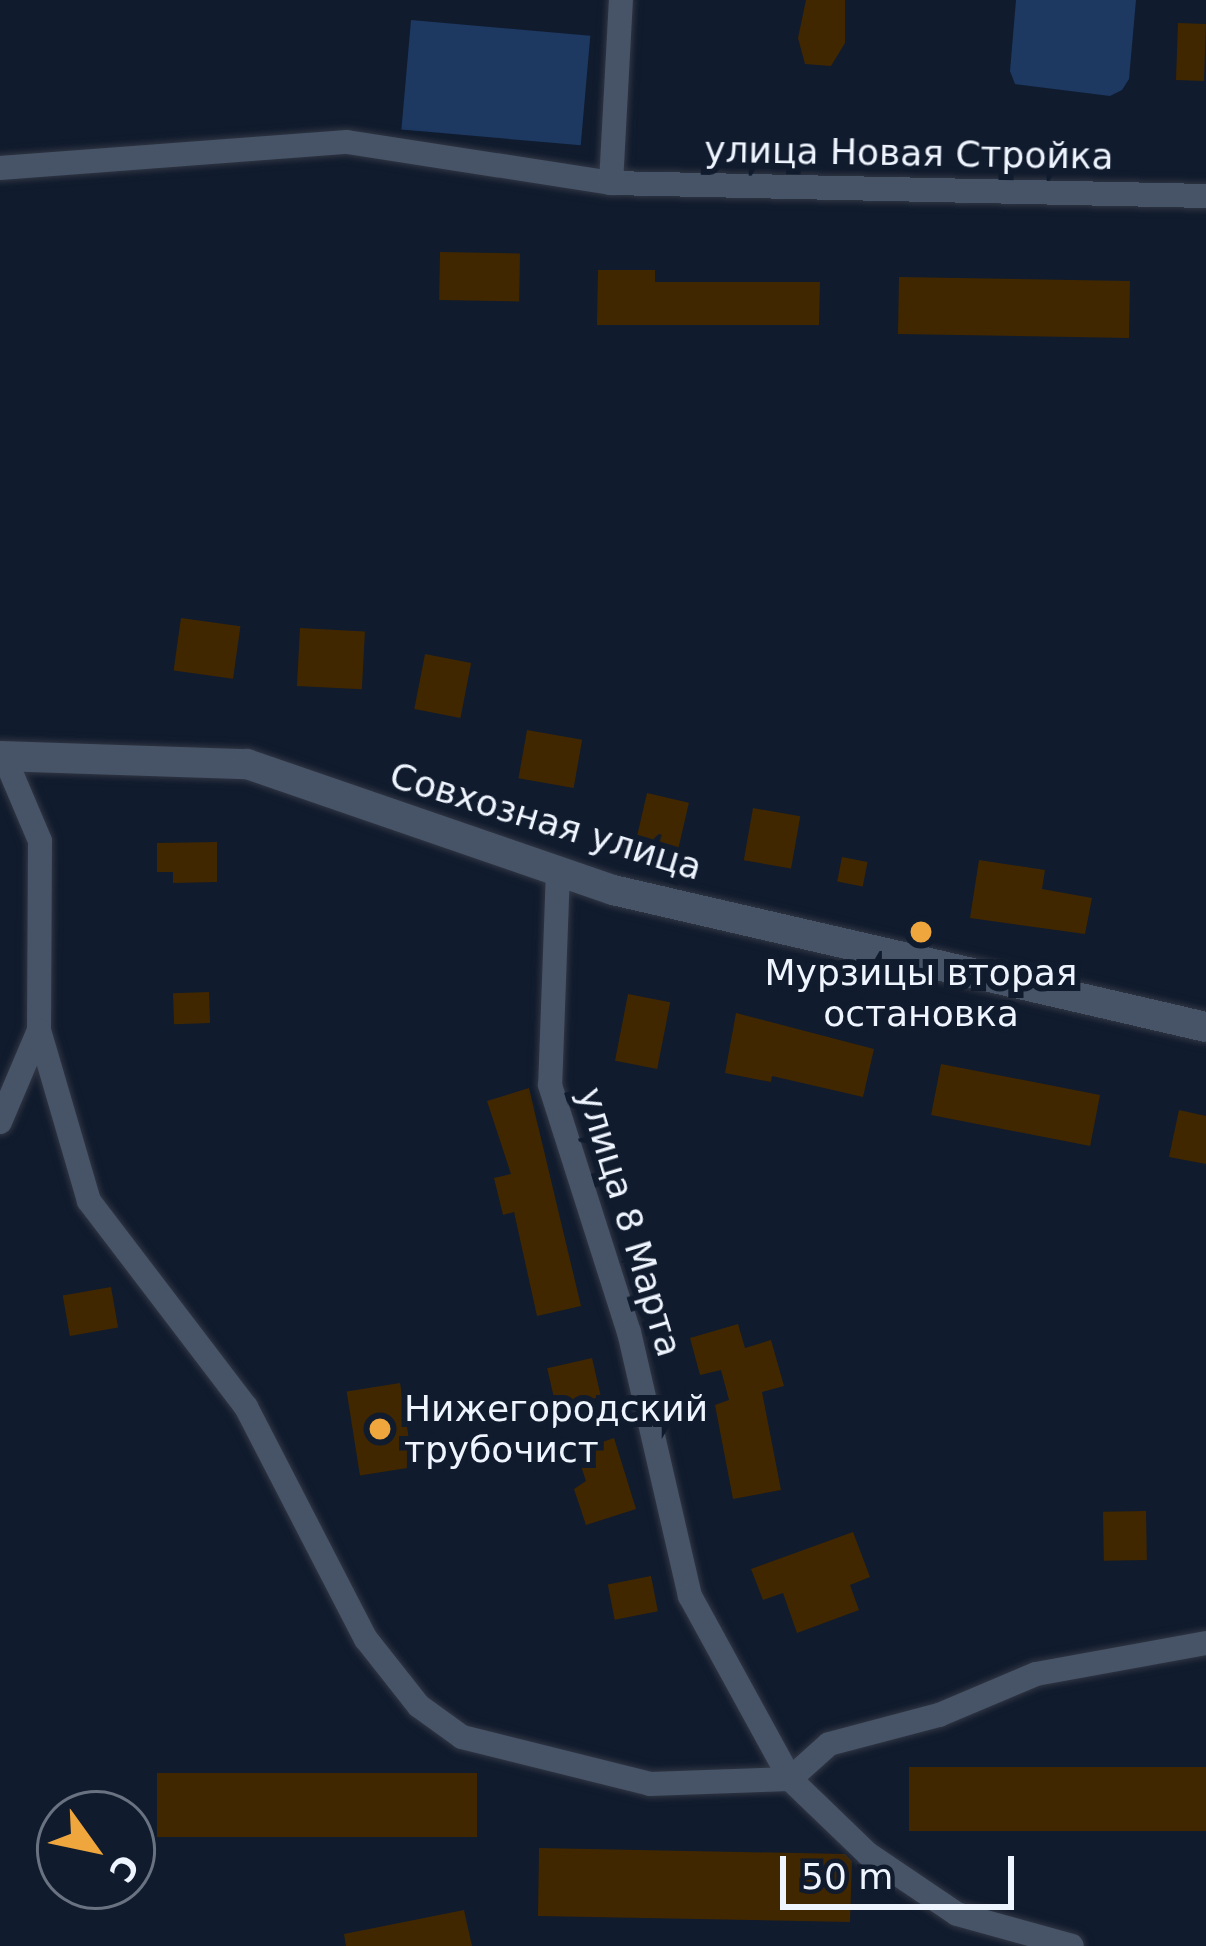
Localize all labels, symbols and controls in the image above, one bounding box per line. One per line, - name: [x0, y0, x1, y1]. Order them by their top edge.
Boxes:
- street label: улица Новая Стройка: [704, 128, 1114, 178]
- street label: Совхозная улица: [385, 753, 707, 889]
- marker: Мурзицы вторая остановка: [908, 919, 934, 945]
- place label: Мурзицы вторая остановка: [765, 950, 1077, 1035]
- street label: улица 8 Марта: [569, 1082, 691, 1362]
- place label: Нижегородский трубочист: [404, 1386, 708, 1471]
- marker: Нижегородский трубочист: [367, 1416, 393, 1442]
- north arrow: [36, 1790, 156, 1910]
- scale bar: [786, 1832, 1020, 1906]
- text: С: [101, 1847, 147, 1889]
- text: 50 m: [801, 1856, 893, 1897]

